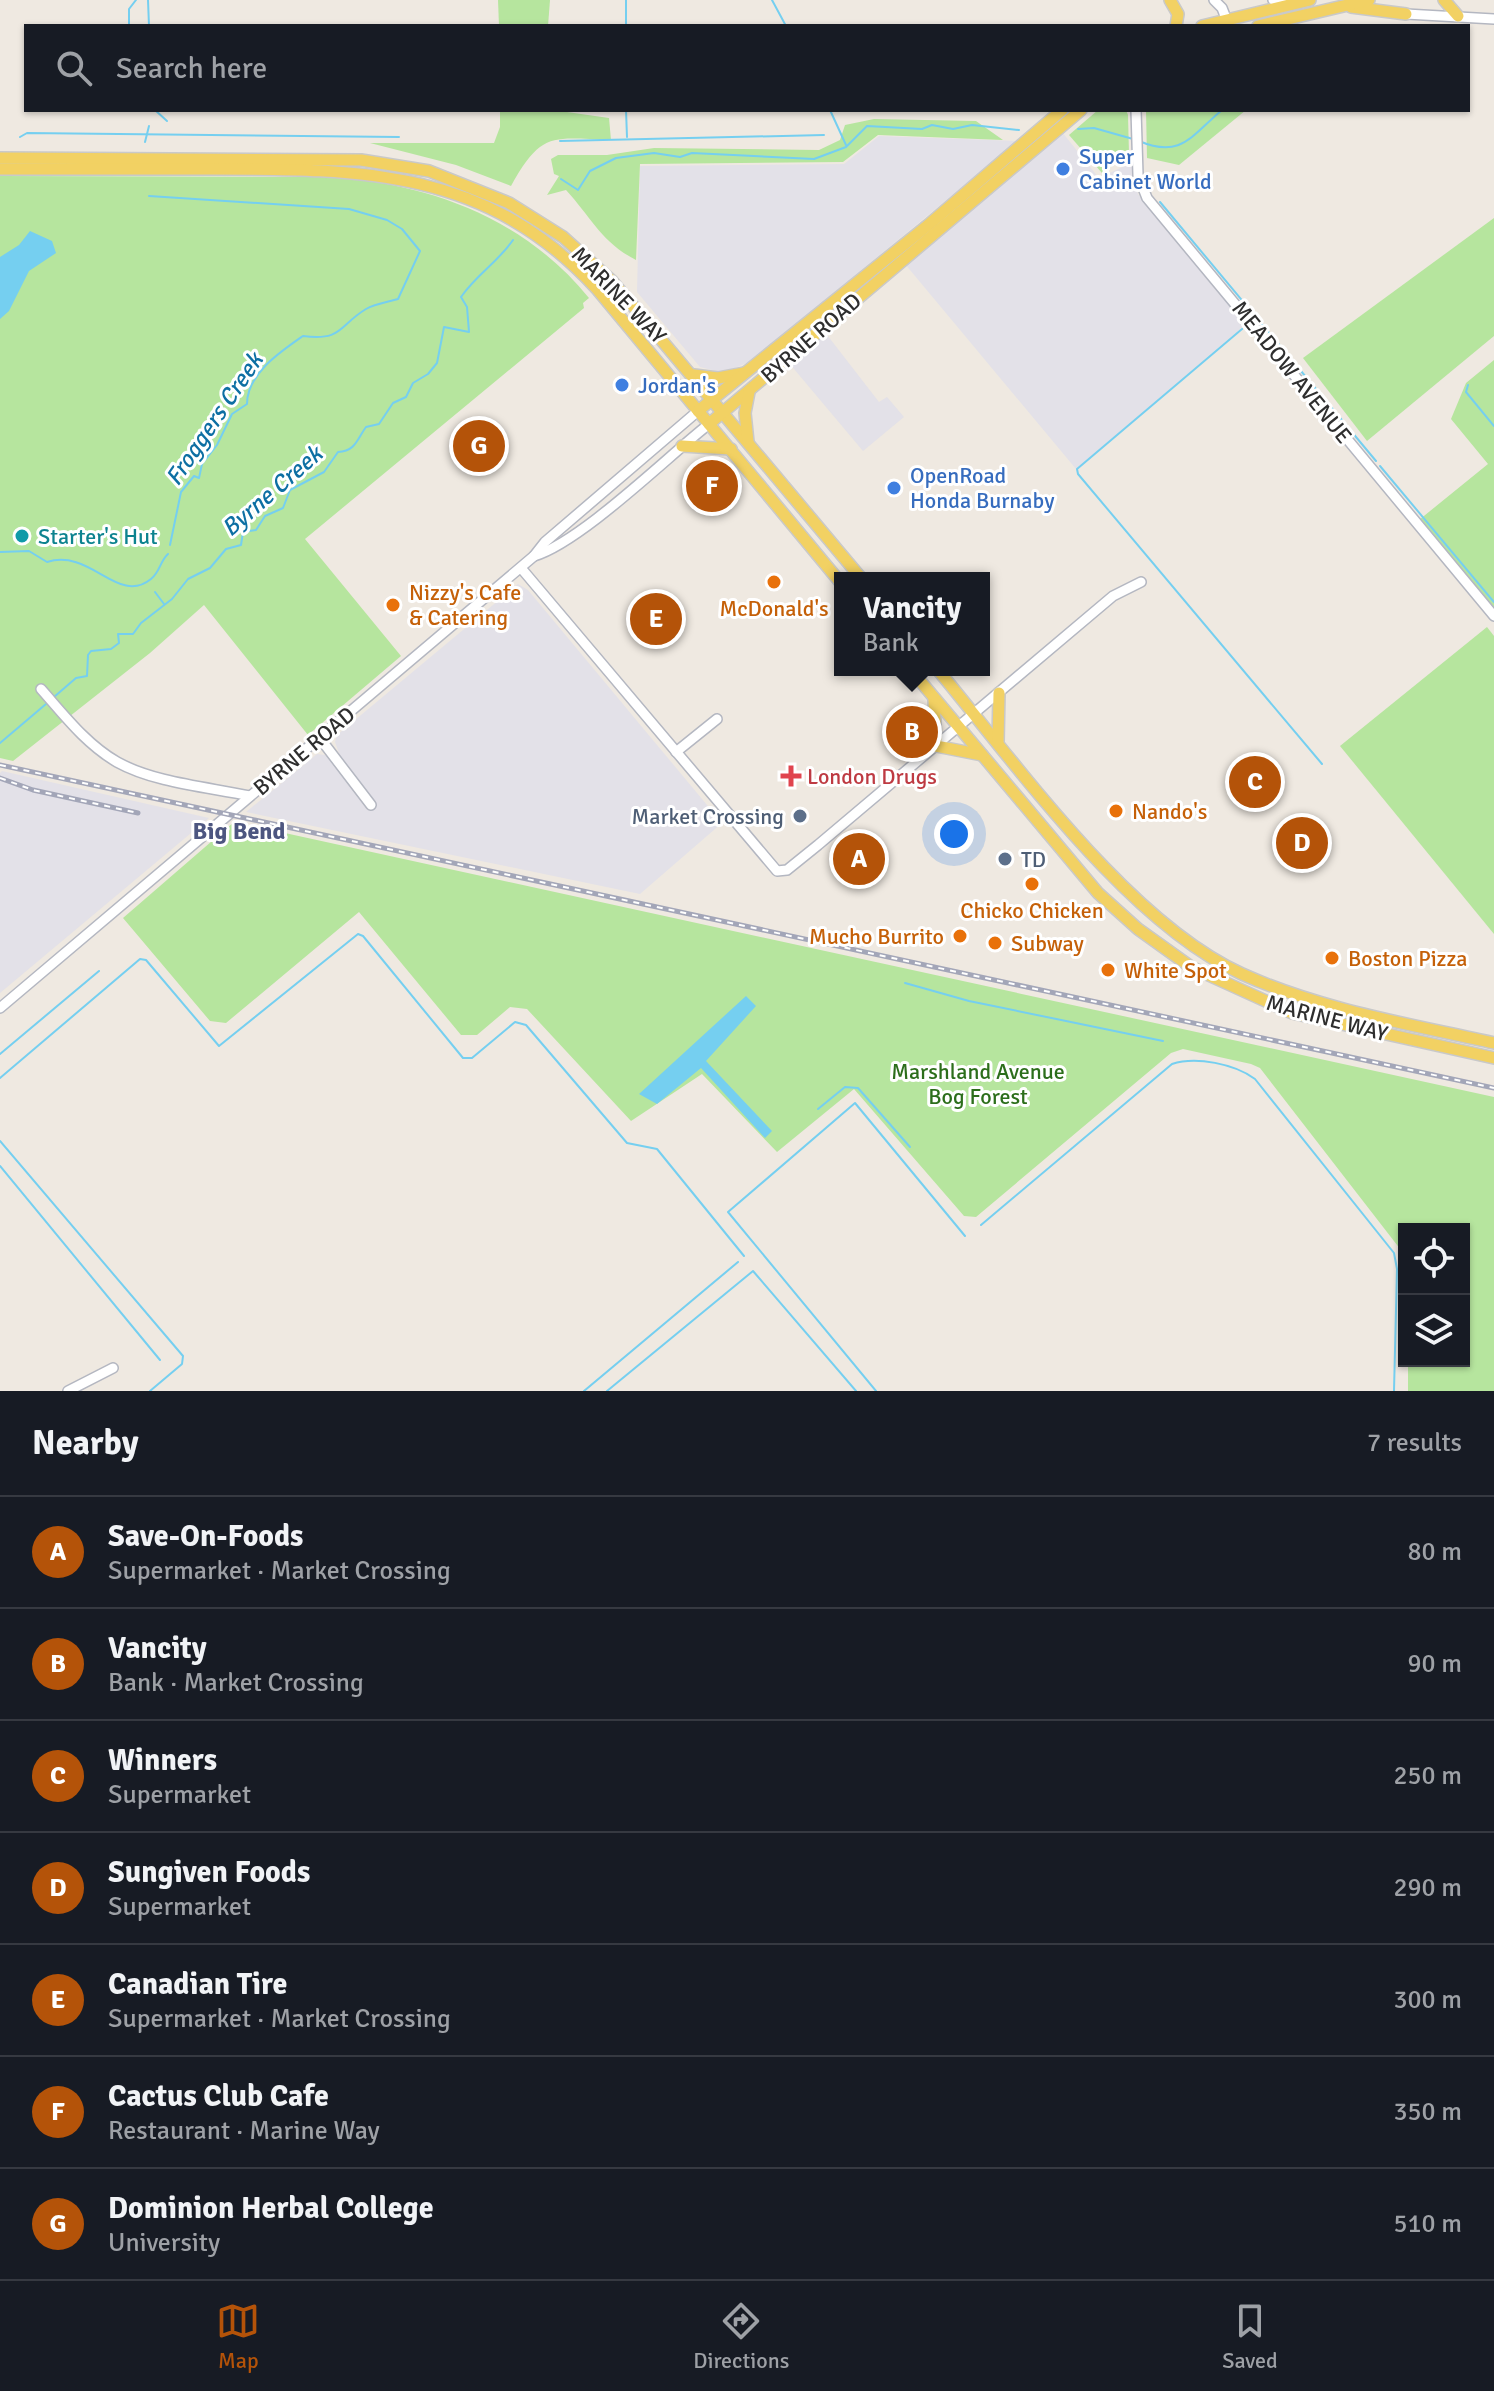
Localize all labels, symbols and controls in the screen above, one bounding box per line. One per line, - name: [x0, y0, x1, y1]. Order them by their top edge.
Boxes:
- search box: [24, 24, 1470, 112]
- icon: search: [52, 46, 96, 90]
- text: Search here: [116, 50, 267, 87]
- place label: Super Cabinet World: [1079, 143, 1212, 195]
- marker: Super Cabinet World: [1054, 160, 1072, 178]
- street label: MARINE WAY: [566, 241, 672, 349]
- street label: BYRNE ROAD: [755, 287, 867, 389]
- street label: MEADOW AVENUE: [1226, 295, 1358, 449]
- water label: Froggers Creek: [159, 345, 271, 491]
- place label: Jordan's: [638, 372, 716, 399]
- marker: Jordan's: [613, 376, 631, 394]
- pin: G: [453, 416, 505, 476]
- water label: Byrne Creek: [216, 438, 330, 543]
- pin: F: [686, 456, 738, 516]
- place label: OpenRoad Honda Burnaby: [910, 462, 1055, 514]
- marker: OpenRoad Honda Burnaby: [885, 479, 903, 497]
- place label: Starter's Hut: [38, 523, 158, 550]
- marker: Starter's Hut: [13, 527, 31, 545]
- popup: [834, 572, 990, 676]
- marker: McDonald's: [765, 573, 783, 591]
- place label: Nizzy's Cafe & Catering: [409, 579, 521, 631]
- pin: E: [630, 589, 682, 649]
- text: Vancity: [863, 590, 961, 627]
- place label: McDonald's: [719, 595, 829, 622]
- marker: Nizzy's Cafe & Catering: [384, 596, 402, 614]
- text: Bank: [863, 627, 919, 659]
- street label: BYRNE ROAD: [248, 701, 360, 801]
- pin: B: [886, 702, 938, 762]
- pin: C: [1229, 752, 1281, 812]
- place label: London Drugs: [807, 763, 937, 790]
- marker: London Drugs: [782, 767, 800, 785]
- place label: Nando's: [1132, 798, 1207, 825]
- marker: Nando's: [1107, 802, 1125, 820]
- place label: Market Crossing: [632, 803, 784, 830]
- marker: Market Crossing: [791, 807, 809, 825]
- pin: D: [1276, 813, 1328, 873]
- your location: [934, 814, 974, 854]
- district label: Big Bend: [193, 816, 285, 846]
- pin: A: [833, 829, 885, 889]
- place label: TD: [1021, 846, 1046, 873]
- marker: TD: [996, 850, 1014, 868]
- marker: Chicko Chicken: [1023, 875, 1041, 893]
- place label: Chicko Chicken: [960, 897, 1104, 924]
- place label: Mucho Burrito: [809, 923, 944, 950]
- marker: Mucho Burrito: [951, 927, 969, 945]
- place label: Subway: [1011, 930, 1084, 957]
- marker: Subway: [986, 934, 1004, 952]
- place label: Boston Pizza: [1348, 945, 1467, 972]
- marker: Boston Pizza: [1323, 949, 1341, 967]
- place label: White Spot: [1124, 957, 1227, 984]
- marker: White Spot: [1099, 961, 1117, 979]
- street label: MARINE WAY: [1263, 989, 1391, 1047]
- park label: Marshland Avenue Bog Forest: [891, 1058, 1065, 1110]
- map controls: [1398, 1223, 1470, 1367]
- button: locate: [1398, 1223, 1470, 1295]
- button: layers: [1398, 1295, 1470, 1367]
- text: Nearby: [32, 1422, 139, 1464]
- text: 7 results: [1367, 1427, 1462, 1459]
- text: Save-On-Foods: [108, 1518, 303, 1555]
- text: A: [50, 1536, 66, 1568]
- text: 80 m: [1407, 1536, 1462, 1568]
- text: Supermarket · Market Crossing: [108, 1555, 451, 1587]
- text: Vancity: [108, 1630, 207, 1667]
- text: B: [50, 1648, 66, 1680]
- text: 90 m: [1407, 1648, 1462, 1680]
- text: Bank · Market Crossing: [108, 1667, 364, 1699]
- text: Winners: [108, 1742, 217, 1779]
- text: C: [50, 1760, 66, 1792]
- text: 250 m: [1393, 1760, 1462, 1792]
- text: Supermarket: [108, 1779, 251, 1811]
- text: Sungiven Foods: [108, 1854, 310, 1891]
- text: D: [49, 1872, 67, 1904]
- text: 290 m: [1393, 1872, 1462, 1904]
- text: Supermarket: [108, 1891, 251, 1923]
- text: Canadian Tire: [108, 1966, 287, 2003]
- text: E: [51, 1984, 65, 2016]
- text: 300 m: [1393, 1984, 1462, 2016]
- text: Supermarket · Market Crossing: [108, 2003, 451, 2035]
- text: Cactus Club Cafe: [108, 2078, 329, 2115]
- text: F: [51, 2096, 65, 2128]
- text: 350 m: [1393, 2096, 1462, 2128]
- text: Restaurant · Marine Way: [108, 2115, 380, 2147]
- text: Dominion Herbal College: [108, 2190, 434, 2227]
- text: G: [49, 2208, 67, 2240]
- text: 510 m: [1393, 2208, 1462, 2240]
- text: University: [108, 2227, 220, 2259]
- tab: Map: [216, 2299, 260, 2374]
- tab: Directions: [693, 2299, 789, 2374]
- tab: Saved: [1222, 2299, 1278, 2374]

